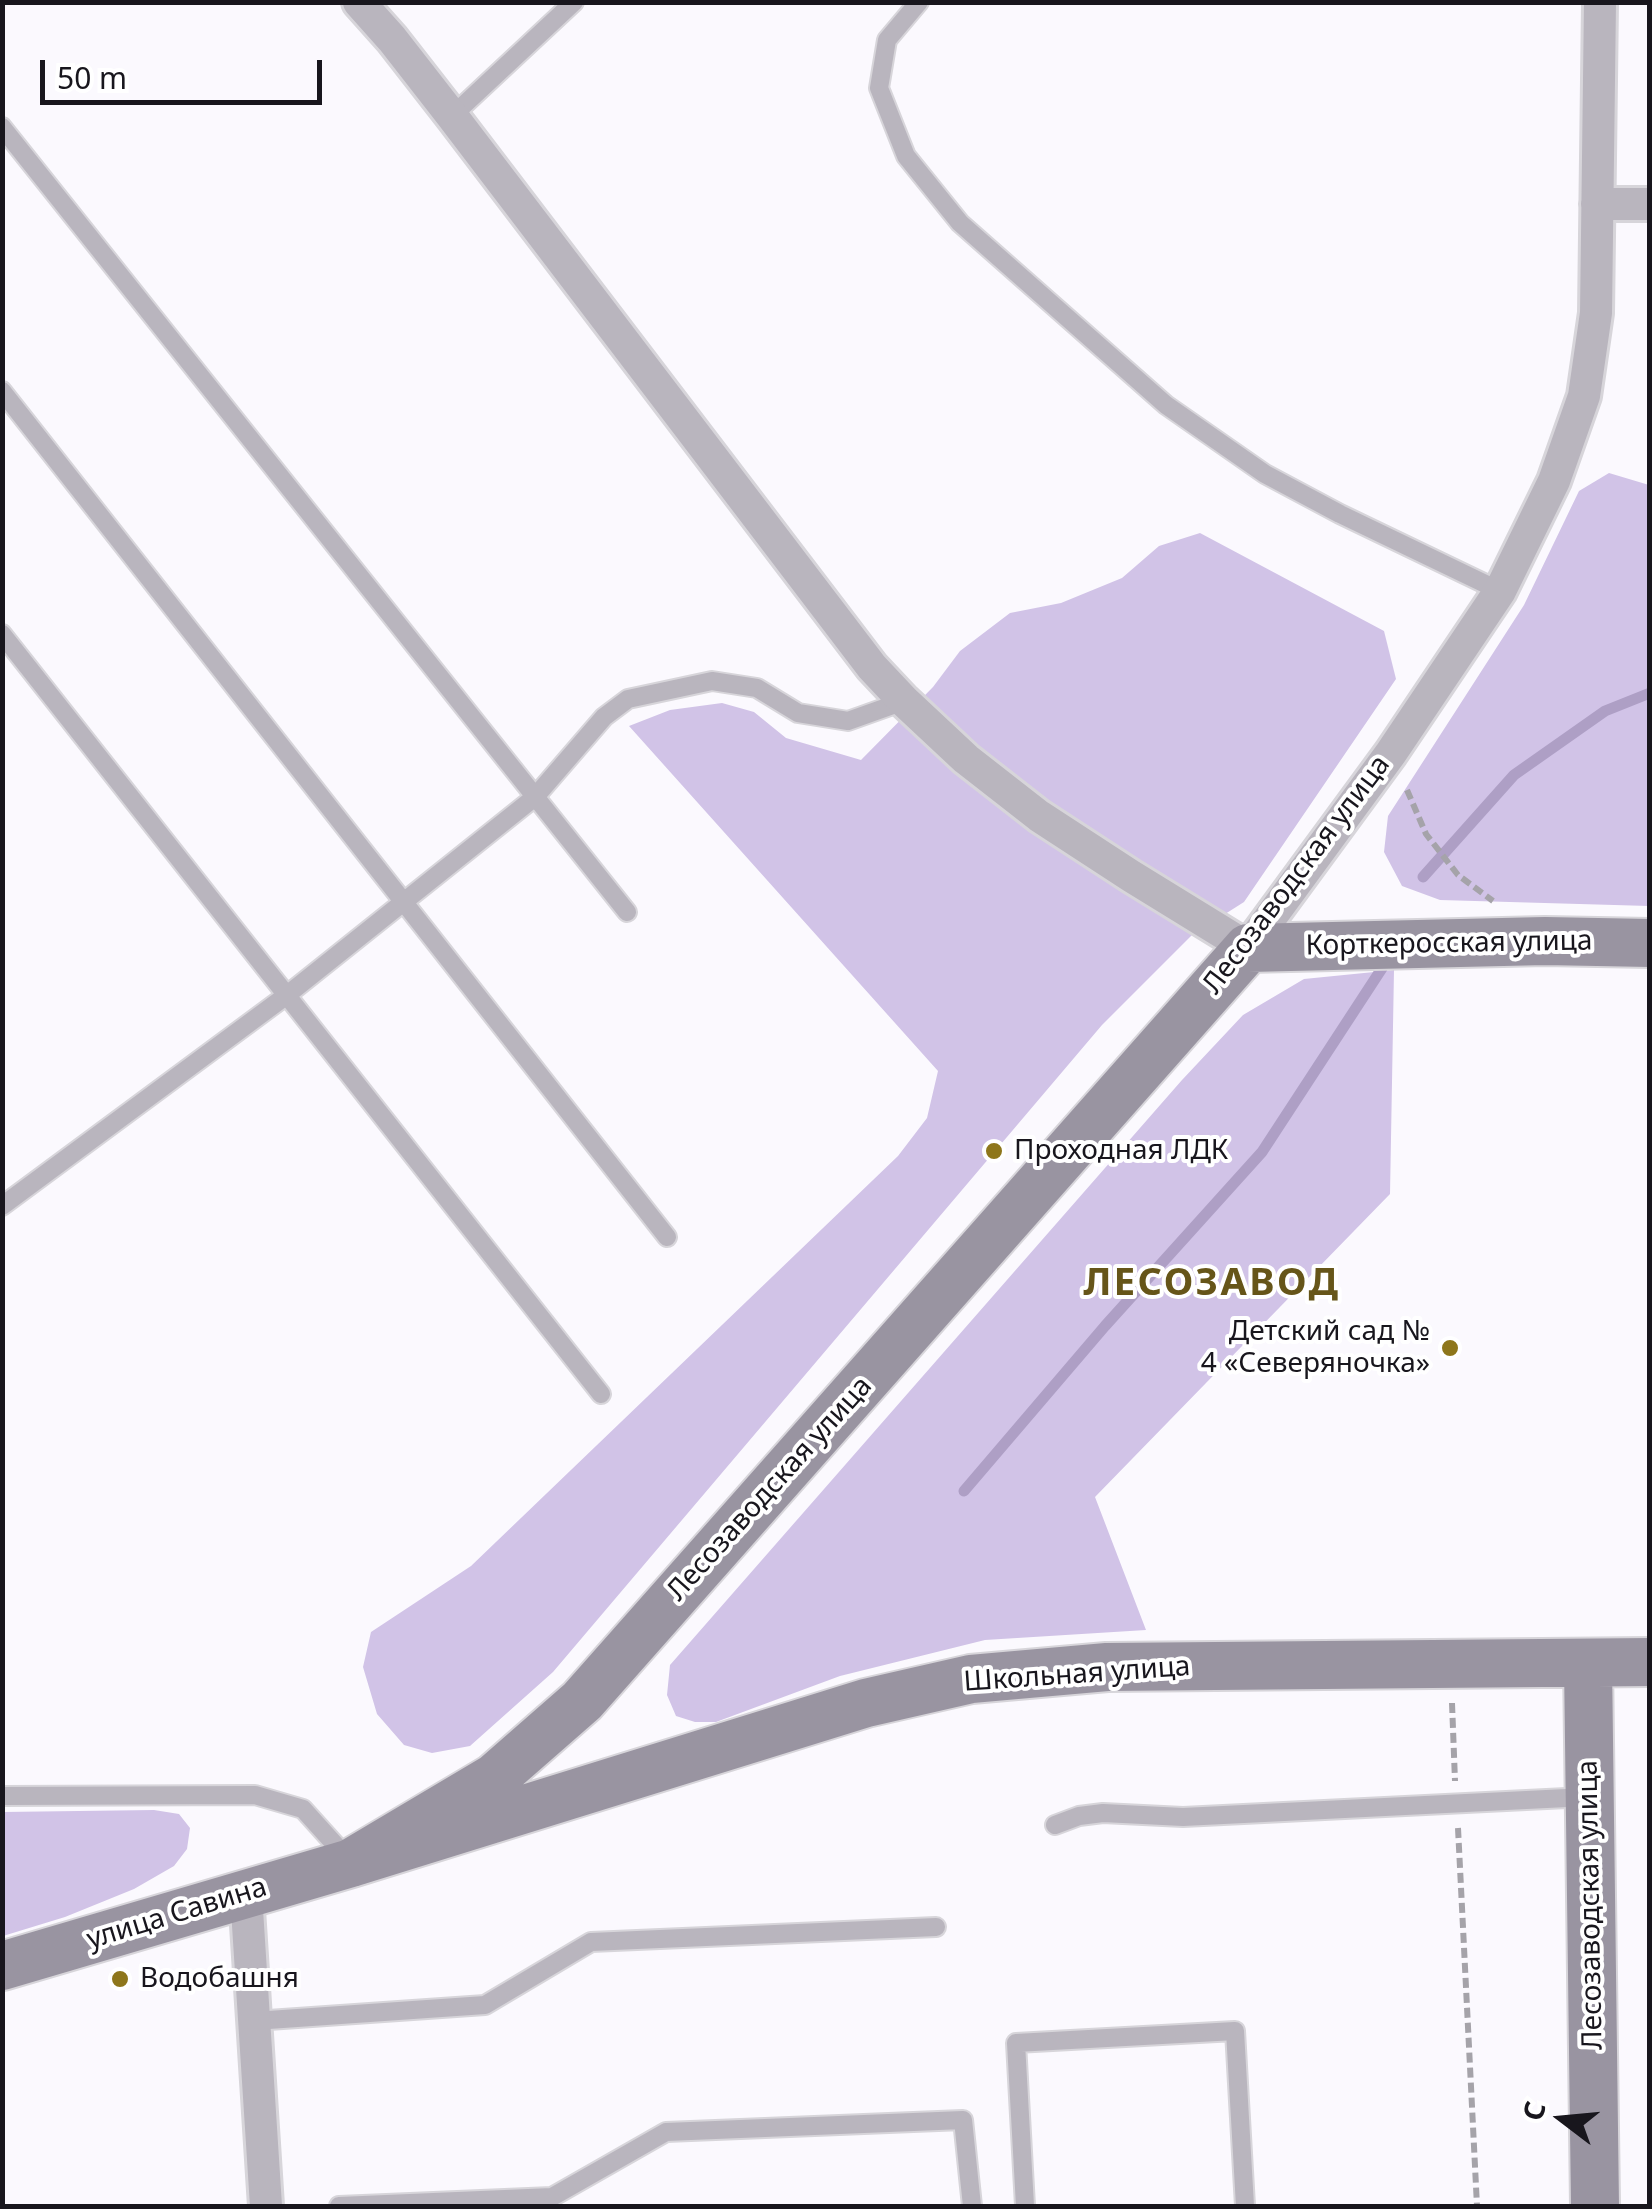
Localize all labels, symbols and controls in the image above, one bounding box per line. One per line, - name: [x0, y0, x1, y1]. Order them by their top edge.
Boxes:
- scale bar: [45, 40, 328, 102]
- text: 50 m: [57, 57, 127, 98]
- street label: Лесозаводская улица: [1196, 749, 1398, 1001]
- street label: Корткеросская улица: [1305, 925, 1593, 963]
- place label: Проходная ЛДК: [1014, 1134, 1228, 1168]
- marker: Проходная ЛДК: [983, 1140, 1005, 1162]
- district label: ЛЕСОЗАВОД: [1083, 1261, 1341, 1307]
- place label: Детский сад № 4 «Северяночка»: [1201, 1315, 1430, 1381]
- marker: Детский сад № 4 «Северяночка»: [1439, 1337, 1461, 1359]
- street label: Лесозаводская улица: [660, 1370, 880, 1608]
- street label: Школьная улица: [963, 1650, 1191, 1700]
- street label: Лесозаводская улица: [1572, 1760, 1610, 2050]
- street label: улица Савина: [83, 1871, 271, 1957]
- place label: Водобашня: [140, 1962, 299, 1996]
- marker: Водобашня: [109, 1968, 131, 1990]
- north arrow: [1512, 2069, 1612, 2169]
- text: С: [1512, 2097, 1554, 2125]

